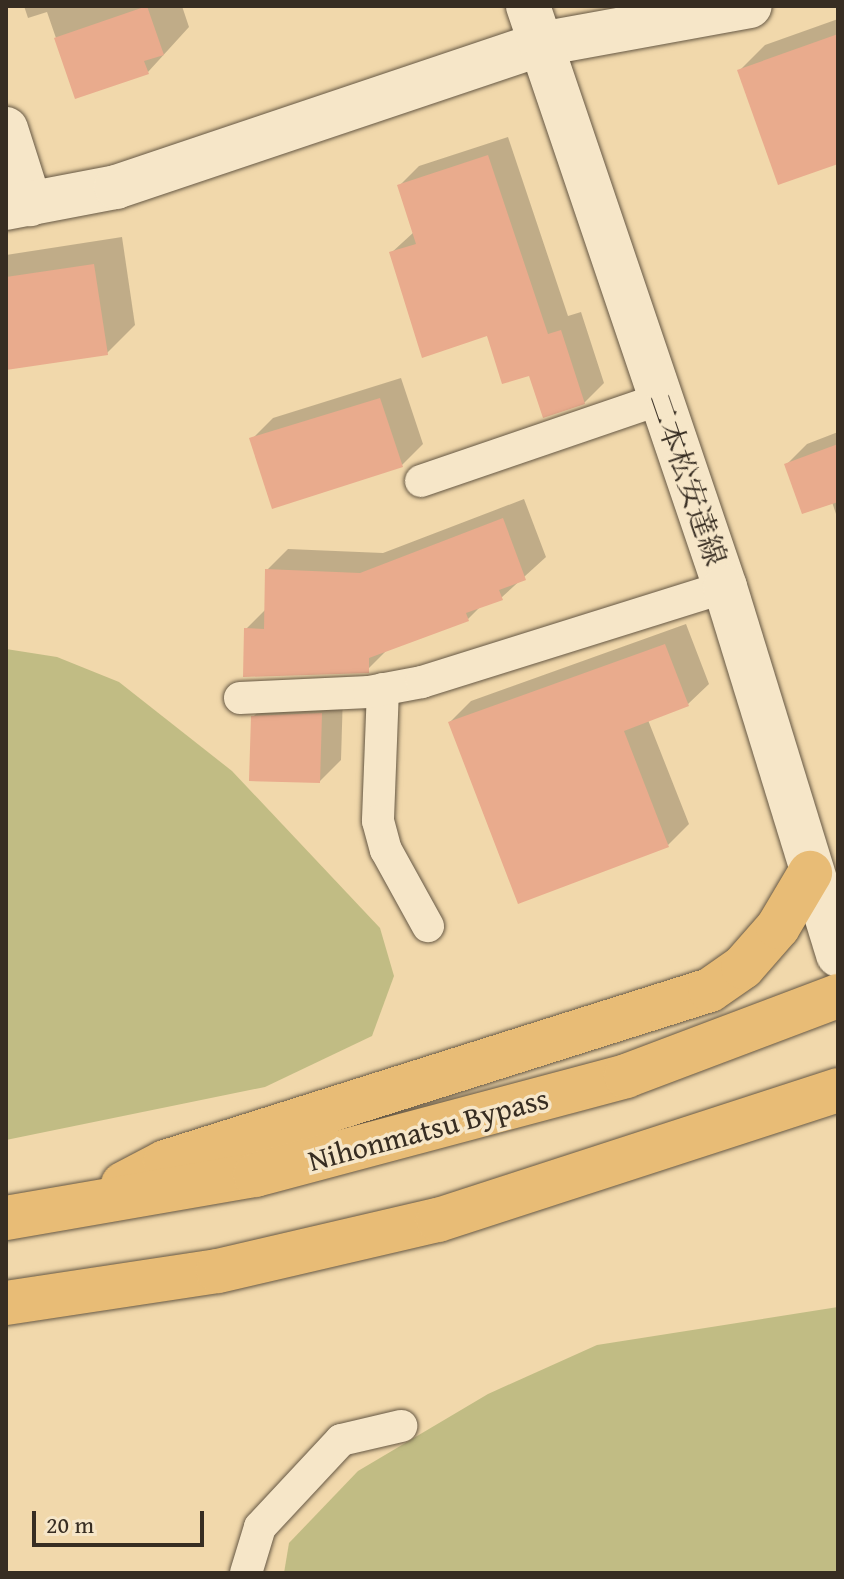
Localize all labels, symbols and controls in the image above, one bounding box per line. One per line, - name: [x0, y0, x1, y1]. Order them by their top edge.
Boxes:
- street label: 二本松安達線: [642, 388, 734, 570]
- street label: Nihonmatsu Bypass: [304, 1080, 552, 1178]
- scale bar: [36, 1495, 208, 1545]
- text: 20 m: [46, 1507, 94, 1542]

